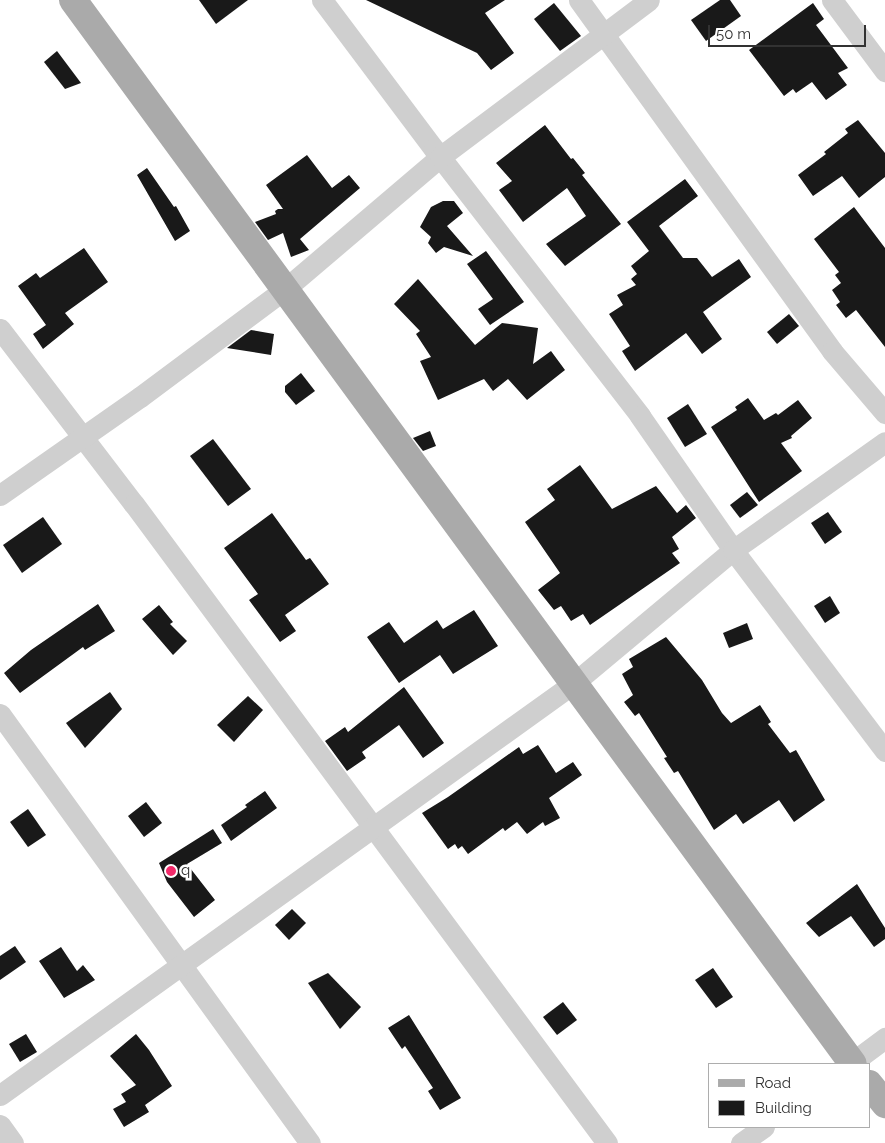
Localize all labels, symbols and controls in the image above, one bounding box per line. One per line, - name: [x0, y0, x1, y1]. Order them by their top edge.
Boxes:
- scale bar: [710, 15, 868, 47]
- text: 50 m: [716, 25, 751, 43]
- place label: q: [181, 862, 190, 880]
- marker: q: [165, 865, 177, 877]
- legend: [708, 1063, 870, 1128]
- text: Road: [755, 1074, 791, 1092]
- text: Building: [755, 1099, 812, 1117]

